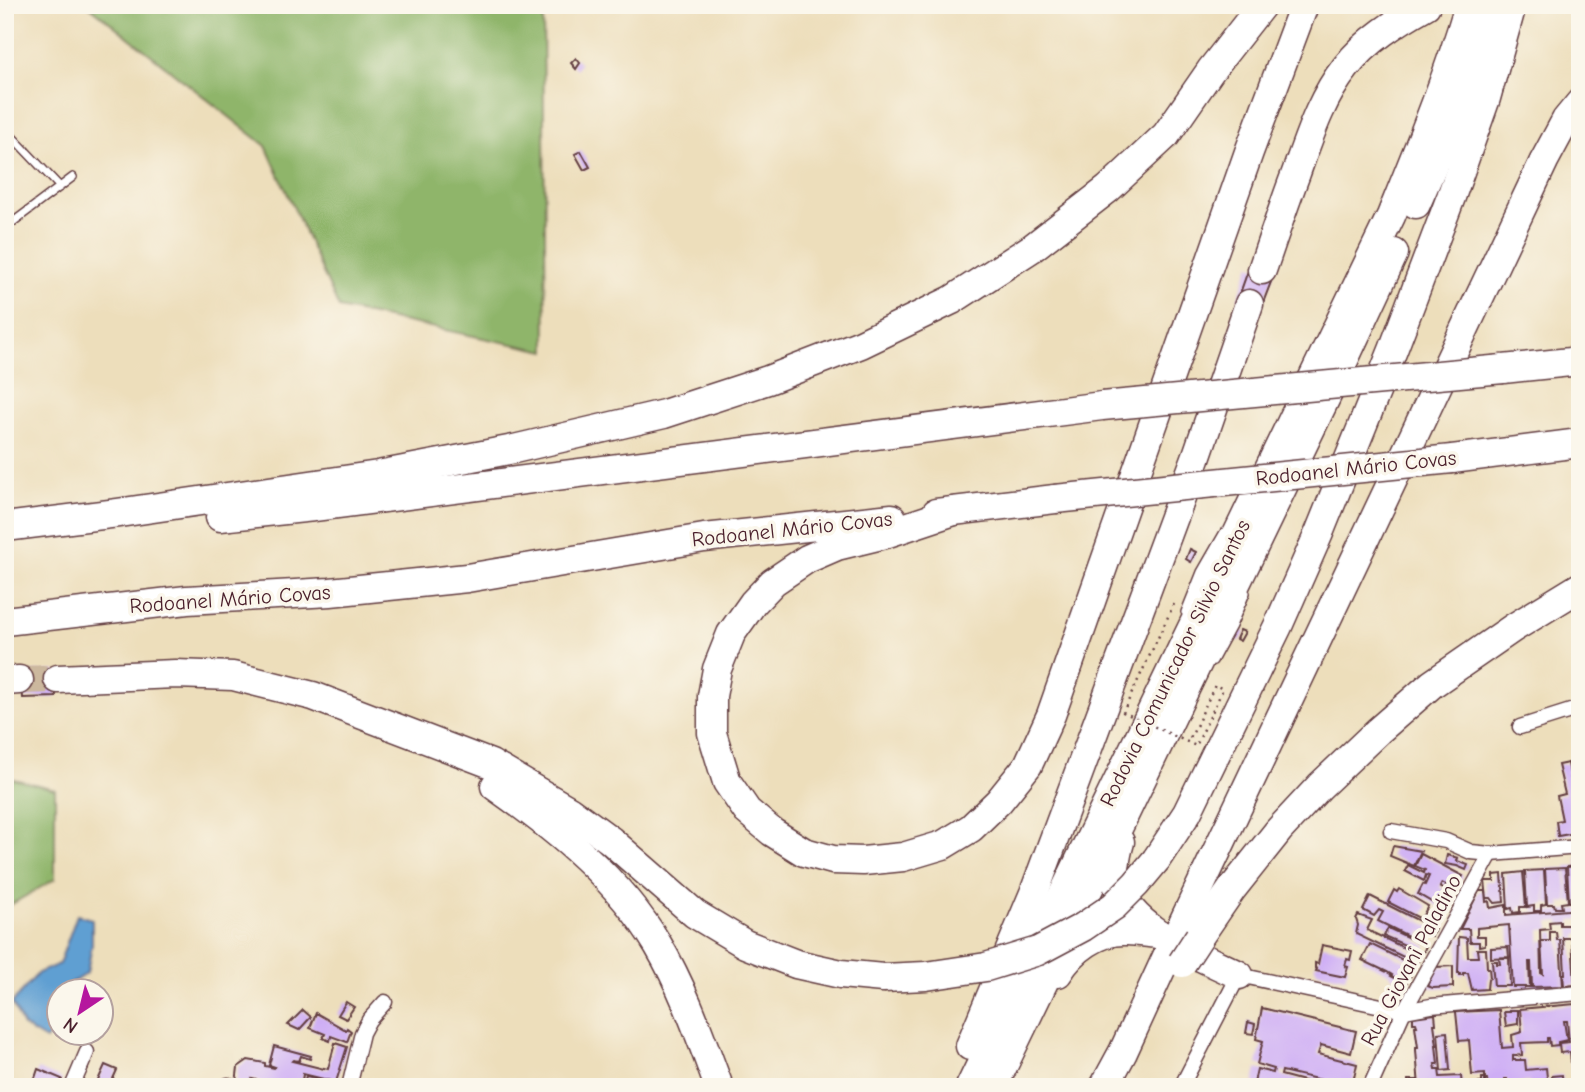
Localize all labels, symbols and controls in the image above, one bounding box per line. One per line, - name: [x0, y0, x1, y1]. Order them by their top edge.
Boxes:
- street label: Rodoanel Mário Covas: [1255, 446, 1457, 490]
- street label: Rodoanel Mário Covas: [691, 507, 893, 551]
- street label: Rodovia Comunicador Silvio Santos: [1095, 516, 1255, 810]
- street label: Rodoanel Mário Covas: [129, 580, 331, 618]
- street label: Rua Giovani Paladino: [1356, 870, 1466, 1050]
- north arrow: [46, 976, 116, 1046]
- text: N: [59, 1013, 82, 1038]

